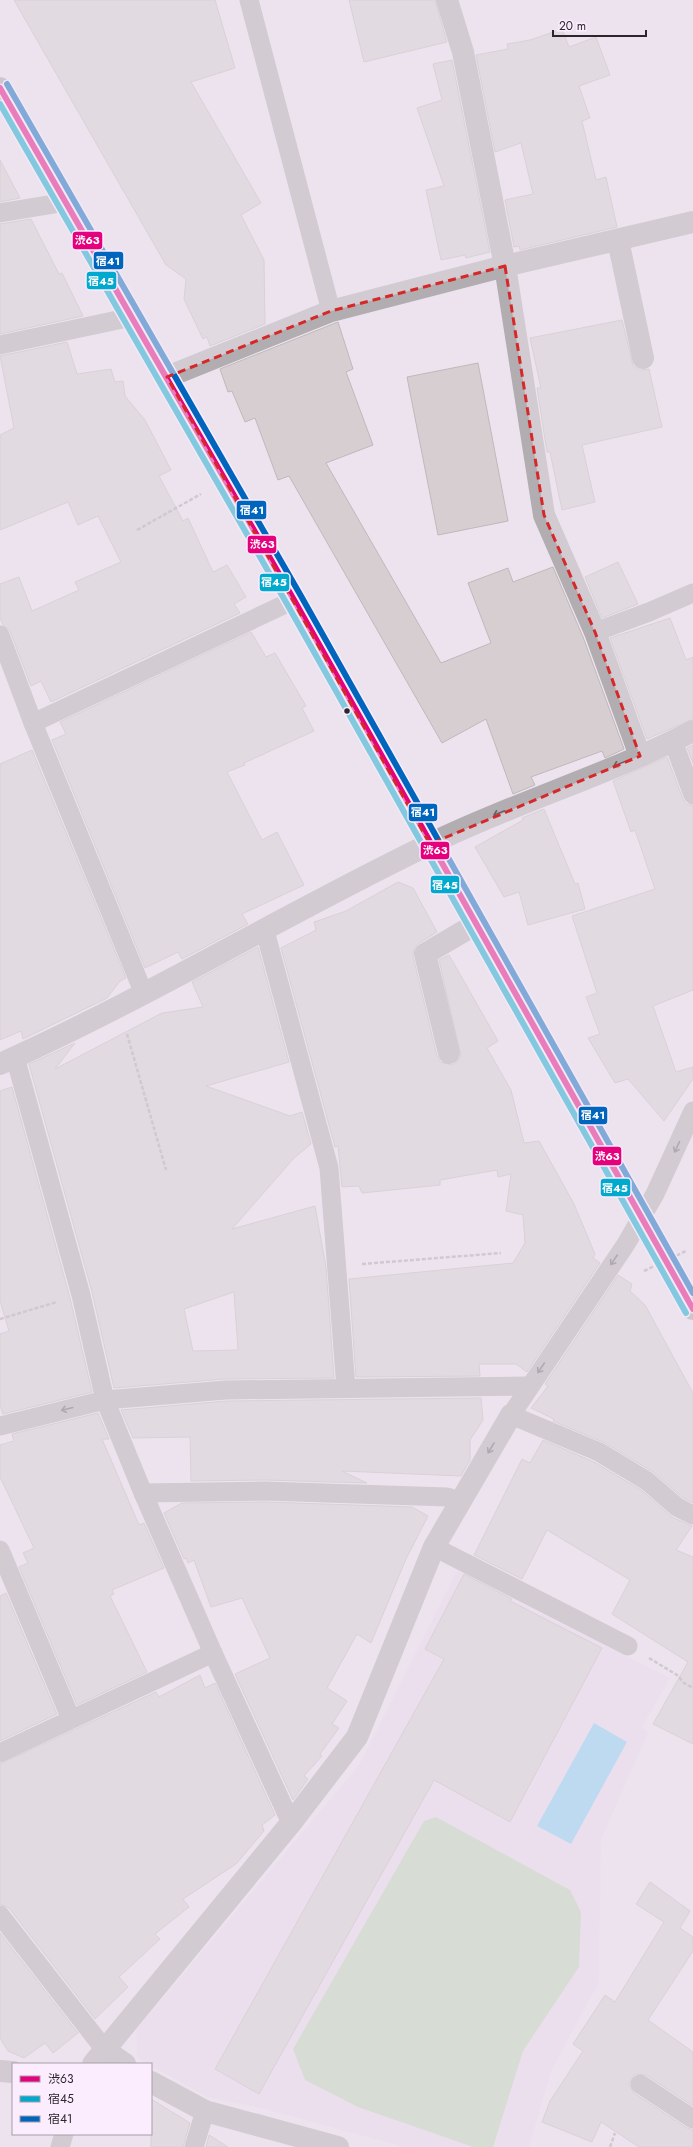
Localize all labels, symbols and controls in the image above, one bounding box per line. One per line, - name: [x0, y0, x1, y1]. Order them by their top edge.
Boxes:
- scale bar: [553, 12, 646, 38]
- text: 20 m: [559, 17, 586, 35]
- line badge: 渋63: [72, 231, 103, 250]
- text: 渋63: [74, 232, 100, 248]
- line badge: 宿41: [93, 251, 124, 270]
- text: 宿41: [96, 253, 120, 269]
- line badge: 宿45: [86, 271, 117, 290]
- text: 宿45: [88, 273, 114, 289]
- line badge: 宿41: [236, 500, 267, 520]
- text: 宿41: [240, 502, 264, 518]
- line badge: 渋63: [247, 535, 277, 554]
- text: 渋63: [249, 536, 275, 552]
- line badge: 宿45: [259, 573, 290, 592]
- text: 宿45: [261, 574, 287, 590]
- unlabelled marker: [342, 706, 352, 716]
- one-way arrow: [614, 761, 626, 769]
- line badge: 宿41: [408, 803, 438, 822]
- text: 宿41: [411, 804, 435, 820]
- one-way arrow: [493, 810, 505, 818]
- line badge: 渋63: [420, 841, 450, 860]
- text: 渋63: [422, 842, 448, 858]
- line badge: 宿45: [430, 875, 460, 894]
- text: 宿45: [432, 877, 458, 893]
- line badge: 宿41: [578, 1106, 608, 1125]
- text: 宿41: [581, 1107, 605, 1123]
- one-way arrow: [673, 1140, 680, 1152]
- line badge: 渋63: [592, 1146, 622, 1166]
- text: 渋63: [594, 1148, 620, 1164]
- line badge: 宿45: [600, 1178, 631, 1197]
- text: 宿45: [602, 1180, 628, 1196]
- one-way arrow: [610, 1255, 618, 1266]
- one-way arrow: [537, 1362, 545, 1374]
- one-way arrow: [61, 1406, 74, 1414]
- one-way arrow: [486, 1442, 494, 1454]
- legend: [12, 2063, 152, 2135]
- text: 渋63: [48, 2070, 74, 2088]
- text: 宿45: [48, 2090, 74, 2108]
- text: 宿41: [48, 2110, 72, 2128]

